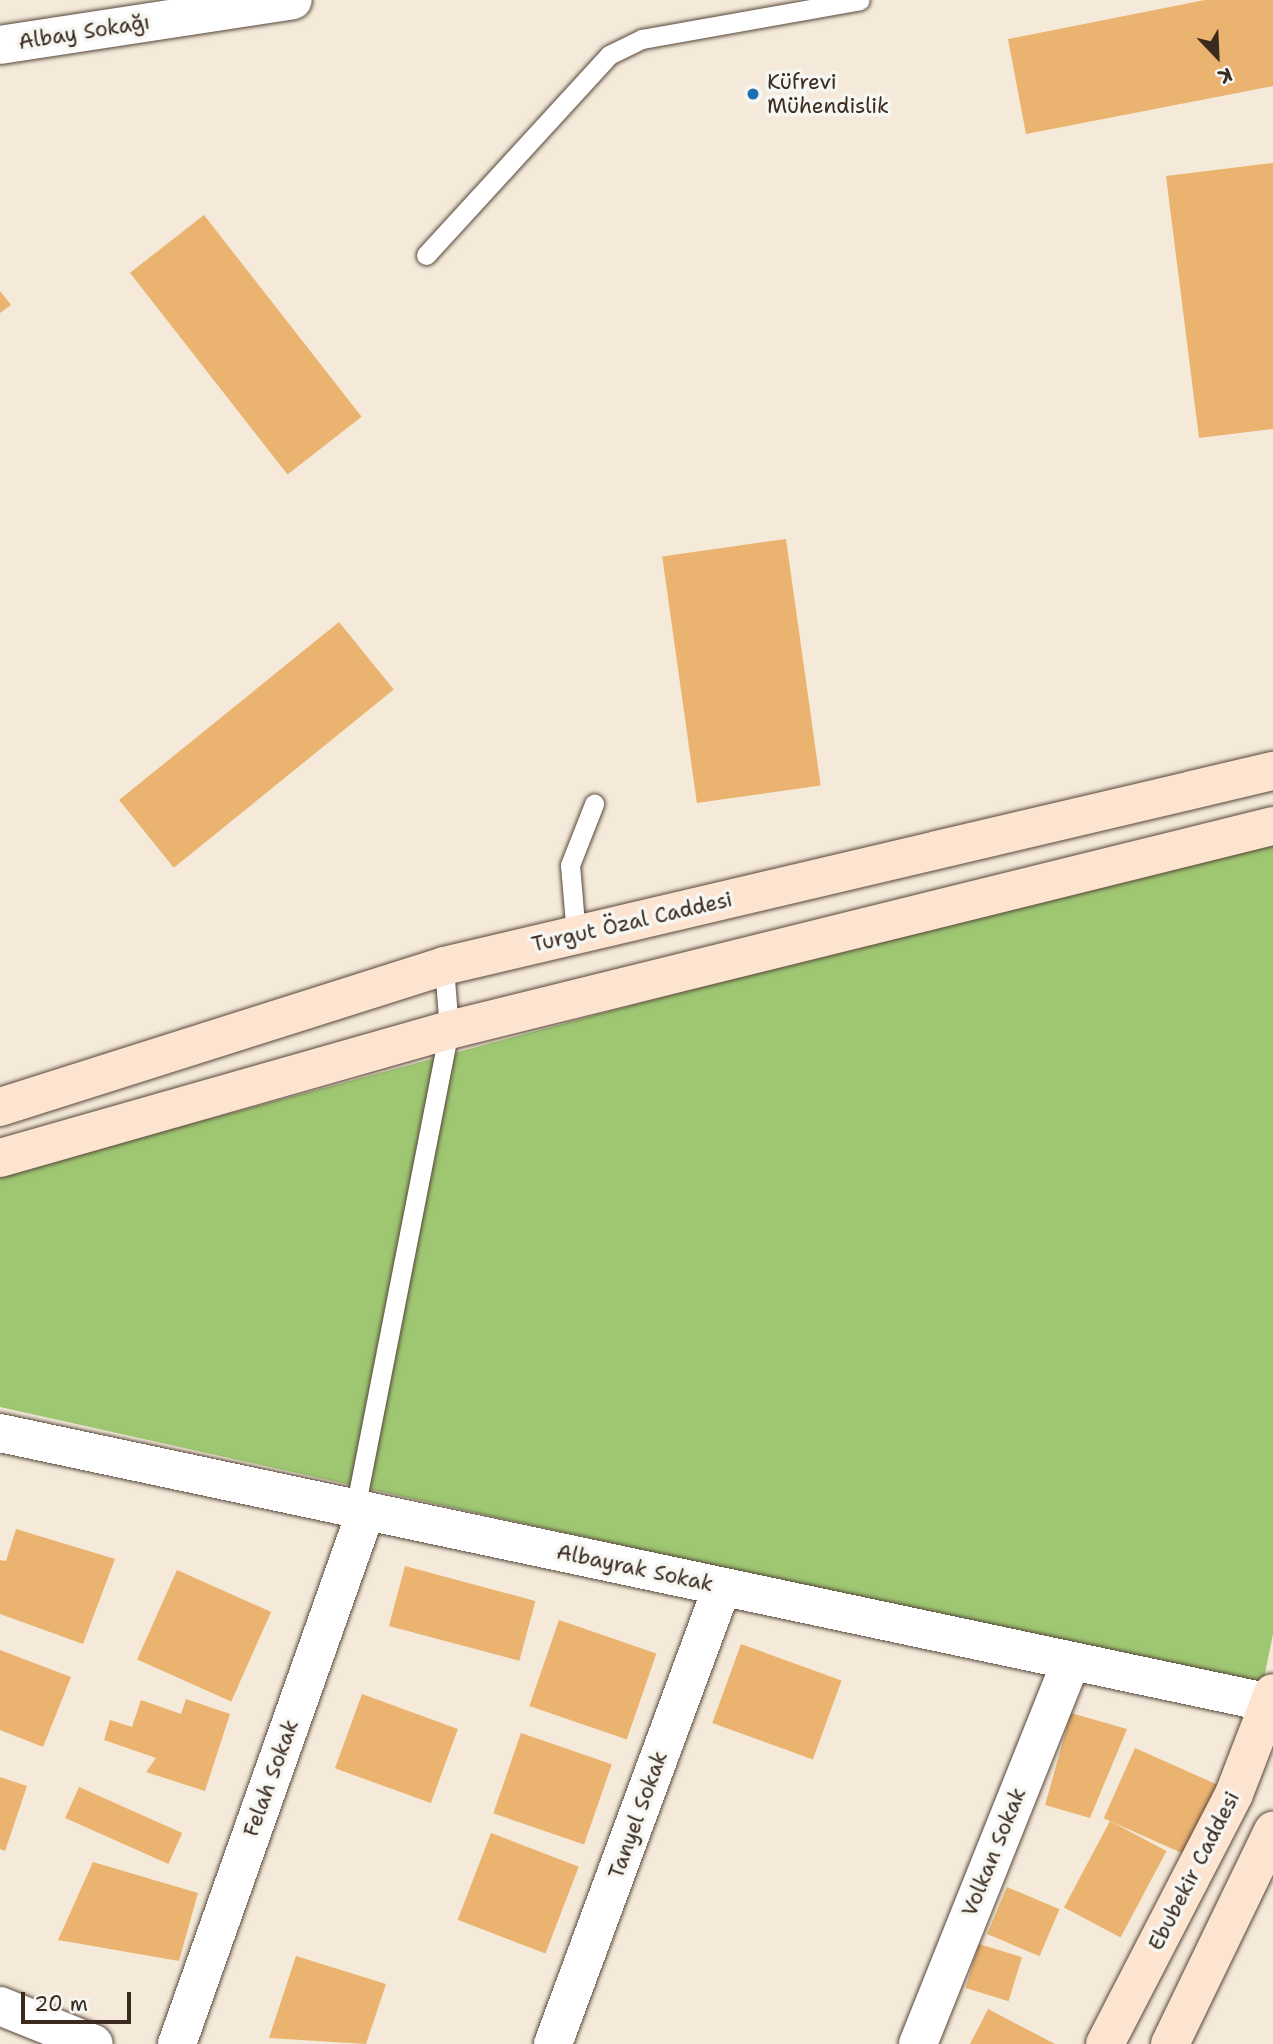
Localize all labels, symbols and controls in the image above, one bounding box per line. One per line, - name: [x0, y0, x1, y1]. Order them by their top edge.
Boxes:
- street label: Albay Sokağı: [17, 9, 151, 55]
- north arrow: [1182, 21, 1252, 91]
- text: K: [1215, 62, 1236, 90]
- place label: Küfrevi Mühendislik: [767, 69, 889, 119]
- marker: Küfrevi Mühendislik: [745, 86, 761, 102]
- street label: Turgut Özal Caddesi: [529, 887, 735, 957]
- street label: Albayrak Sokak: [554, 1539, 716, 1597]
- street label: Felah Sokak: [238, 1716, 304, 1840]
- street label: Tanyel Sokak: [603, 1748, 673, 1882]
- street label: Volkan Sokak: [957, 1784, 1031, 1920]
- street label: Ebubekir Caddesi: [1143, 1787, 1245, 1955]
- scale bar: [24, 1978, 135, 2022]
- text: 20 m: [34, 1990, 88, 2018]

